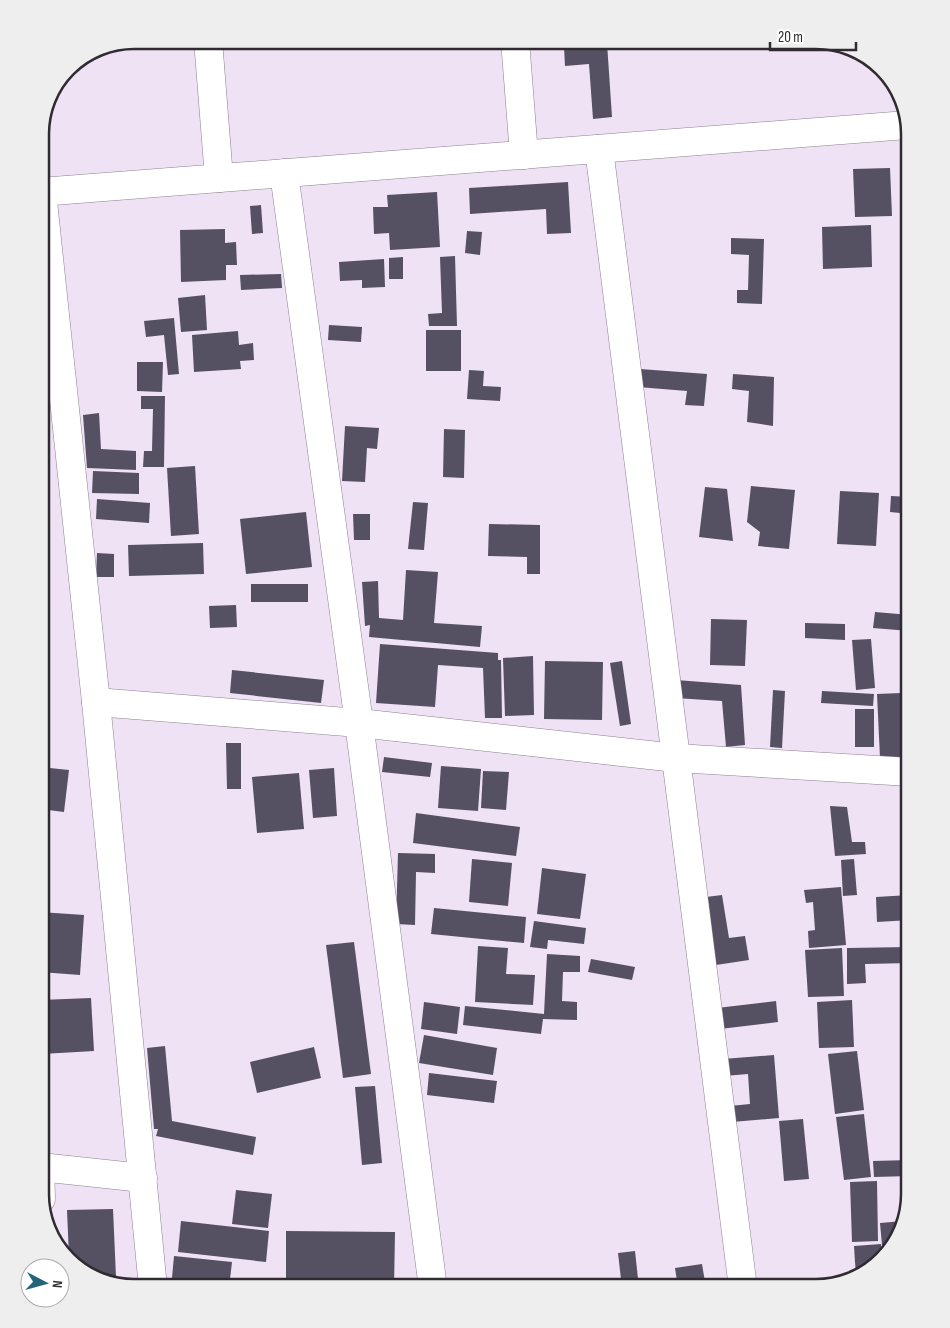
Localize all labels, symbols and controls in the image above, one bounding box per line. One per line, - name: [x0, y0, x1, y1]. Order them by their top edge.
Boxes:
- scale bar: [770, 20, 856, 52]
- text: 20 m: [778, 28, 803, 47]
- north arrow: [20, 1258, 70, 1308]
- text: N: [49, 1280, 66, 1289]

